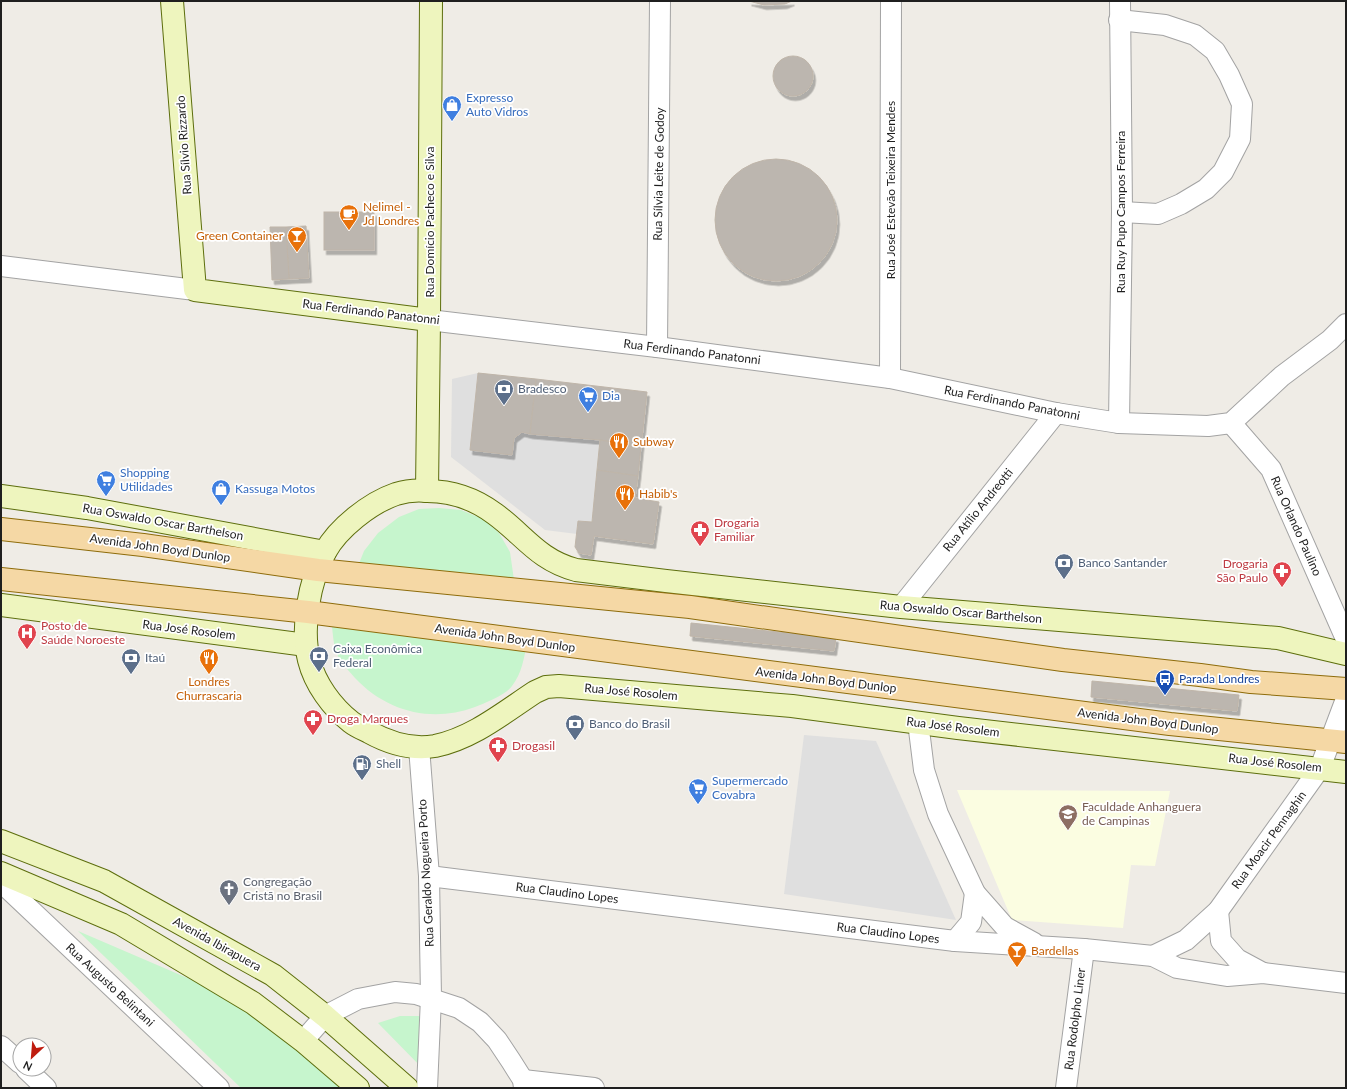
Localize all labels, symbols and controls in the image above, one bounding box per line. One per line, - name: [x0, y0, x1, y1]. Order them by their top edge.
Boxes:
- place label: Expresso Auto Vidros: [466, 90, 528, 119]
- shop icon: Expresso Auto Vidros: [441, 94, 463, 122]
- street label: Rua Sílvio Rizzardo: [173, 95, 194, 195]
- street label: Rua José Estevão Teixeira Mendes: [883, 101, 898, 279]
- street label: Rua Sílvia Leite de Godoy: [650, 106, 667, 241]
- street label: Rua Ruy Pupo Campos Ferreira: [1113, 131, 1128, 293]
- street label: Rua Domício Pacheco e Silva: [422, 147, 437, 297]
- place label: Nelimel - Jd Londres: [363, 199, 419, 228]
- cafe icon: Nelimel - Jd Londres: [338, 203, 360, 231]
- bar icon: Green Container: [286, 225, 308, 253]
- place label: Green Container: [196, 228, 284, 243]
- street label: Rua Ferdinando Panatonni: [302, 296, 441, 327]
- street label: Rua Ferdinando Panatonni: [623, 336, 762, 367]
- bank icon: Bradesco: [493, 378, 515, 406]
- place label: Bradesco: [518, 381, 567, 396]
- street label: Rua Ferdinando Panatonni: [943, 382, 1081, 423]
- supermarket icon: Dia: [577, 385, 599, 413]
- place label: Dia: [602, 388, 620, 403]
- restaurant icon: Subway: [608, 431, 630, 459]
- place label: Subway: [633, 434, 675, 449]
- place label: Shopping Utilidades: [120, 465, 173, 494]
- street label: Rua Atílio Andreotti: [939, 465, 1016, 554]
- supermarket icon: Shopping Utilidades: [95, 469, 117, 497]
- street label: Rua Orlando Paulino: [1268, 473, 1325, 578]
- shop icon: Kassuga Motos: [210, 478, 232, 506]
- place label: Kassuga Motos: [235, 481, 315, 496]
- restaurant icon: Habib's: [614, 483, 636, 511]
- place label: Habib's: [639, 486, 678, 501]
- street label: Rua Oswaldo Oscar Barthelson: [82, 500, 245, 543]
- place label: Drogaria Familiar: [714, 515, 759, 544]
- pharmacy icon: Drogaria Familiar: [689, 519, 711, 547]
- street label: Avenida John Boyd Dunlop: [89, 530, 232, 565]
- bank icon: Banco Santander: [1053, 552, 1075, 580]
- place label: Banco Santander: [1078, 555, 1168, 570]
- place label: Drogaria São Paulo: [1216, 556, 1268, 585]
- pharmacy icon: Drogaria São Paulo: [1271, 560, 1293, 588]
- street label: Rua Oswaldo Oscar Barthelson: [879, 597, 1043, 626]
- street label: Rua José Rosolem: [142, 616, 237, 643]
- place label: Posto de Saúde Noroeste: [41, 618, 125, 647]
- street label: Avenida John Boyd Dunlop: [434, 620, 577, 655]
- hospital icon: Posto de Saúde Noroeste: [16, 622, 38, 650]
- place label: Caixa Econômica Federal: [333, 641, 422, 670]
- bank icon: Caixa Econômica Federal: [308, 645, 330, 673]
- bank icon: Itaú: [120, 647, 142, 675]
- restaurant icon: Londres Churrascaria: [198, 647, 220, 675]
- place label: Itaú: [145, 650, 165, 665]
- street label: Avenida John Boyd Dunlop: [755, 663, 898, 696]
- bus stop icon: Parada Londres: [1154, 668, 1176, 696]
- place label: Parada Londres: [1179, 671, 1260, 686]
- place label: Londres Churrascaria: [176, 674, 242, 703]
- street label: Rua José Rosolem: [584, 680, 679, 703]
- street label: Avenida John Boyd Dunlop: [1077, 704, 1220, 737]
- pharmacy icon: Droga Marques: [302, 708, 324, 736]
- place label: Droga Marques: [327, 711, 408, 726]
- bank icon: Banco do Brasil: [564, 713, 586, 741]
- street label: Rua José Rosolem: [906, 713, 1001, 740]
- place label: Banco do Brasil: [589, 716, 670, 731]
- pharmacy icon: Drogasil: [487, 735, 509, 763]
- place label: Drogasil: [512, 738, 555, 753]
- street label: Rua José Rosolem: [1228, 750, 1323, 775]
- fuel station icon: Shell: [351, 753, 373, 781]
- place label: Shell: [376, 756, 401, 771]
- place label: Supermercado Covabra: [712, 773, 788, 802]
- supermarket icon: Supermercado Covabra: [687, 777, 709, 805]
- street label: Rua Moacir Pennaghin: [1228, 788, 1309, 892]
- street label: Rua Geraldo Nogueira Porto: [414, 799, 437, 947]
- place label: Faculdade Anhanguera de Campinas: [1082, 799, 1201, 828]
- school or university icon: Faculdade Anhanguera de Campinas: [1057, 803, 1079, 831]
- place label: Congregação Cristã no Brasil: [243, 874, 322, 903]
- church icon: Congregação Cristã no Brasil: [218, 878, 240, 906]
- street label: Rua Claudino Lopes: [515, 879, 619, 906]
- street label: Avenida Ibirapuera: [171, 913, 264, 974]
- street label: Rua Claudino Lopes: [836, 919, 940, 946]
- street label: Rua Augusto Belintani: [63, 940, 158, 1030]
- bar icon: Bardellas: [1006, 940, 1028, 968]
- place label: Bardellas: [1031, 943, 1079, 958]
- street label: Rua Rodolpho Liner: [1061, 966, 1088, 1071]
- north arrow: [12, 1037, 52, 1077]
- text: N: [21, 1059, 34, 1074]

